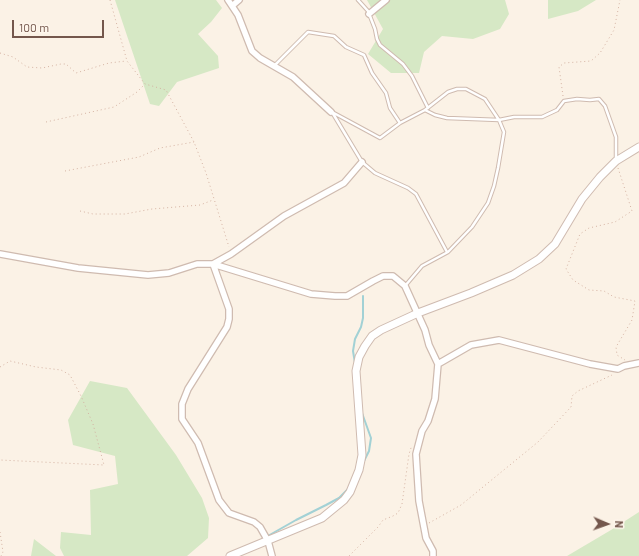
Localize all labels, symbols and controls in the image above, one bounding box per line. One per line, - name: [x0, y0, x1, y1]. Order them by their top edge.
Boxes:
- scale bar: [14, 12, 106, 38]
- text: 100 m: [19, 20, 49, 34]
- north arrow: [587, 504, 627, 544]
- text: N: [613, 521, 626, 528]

